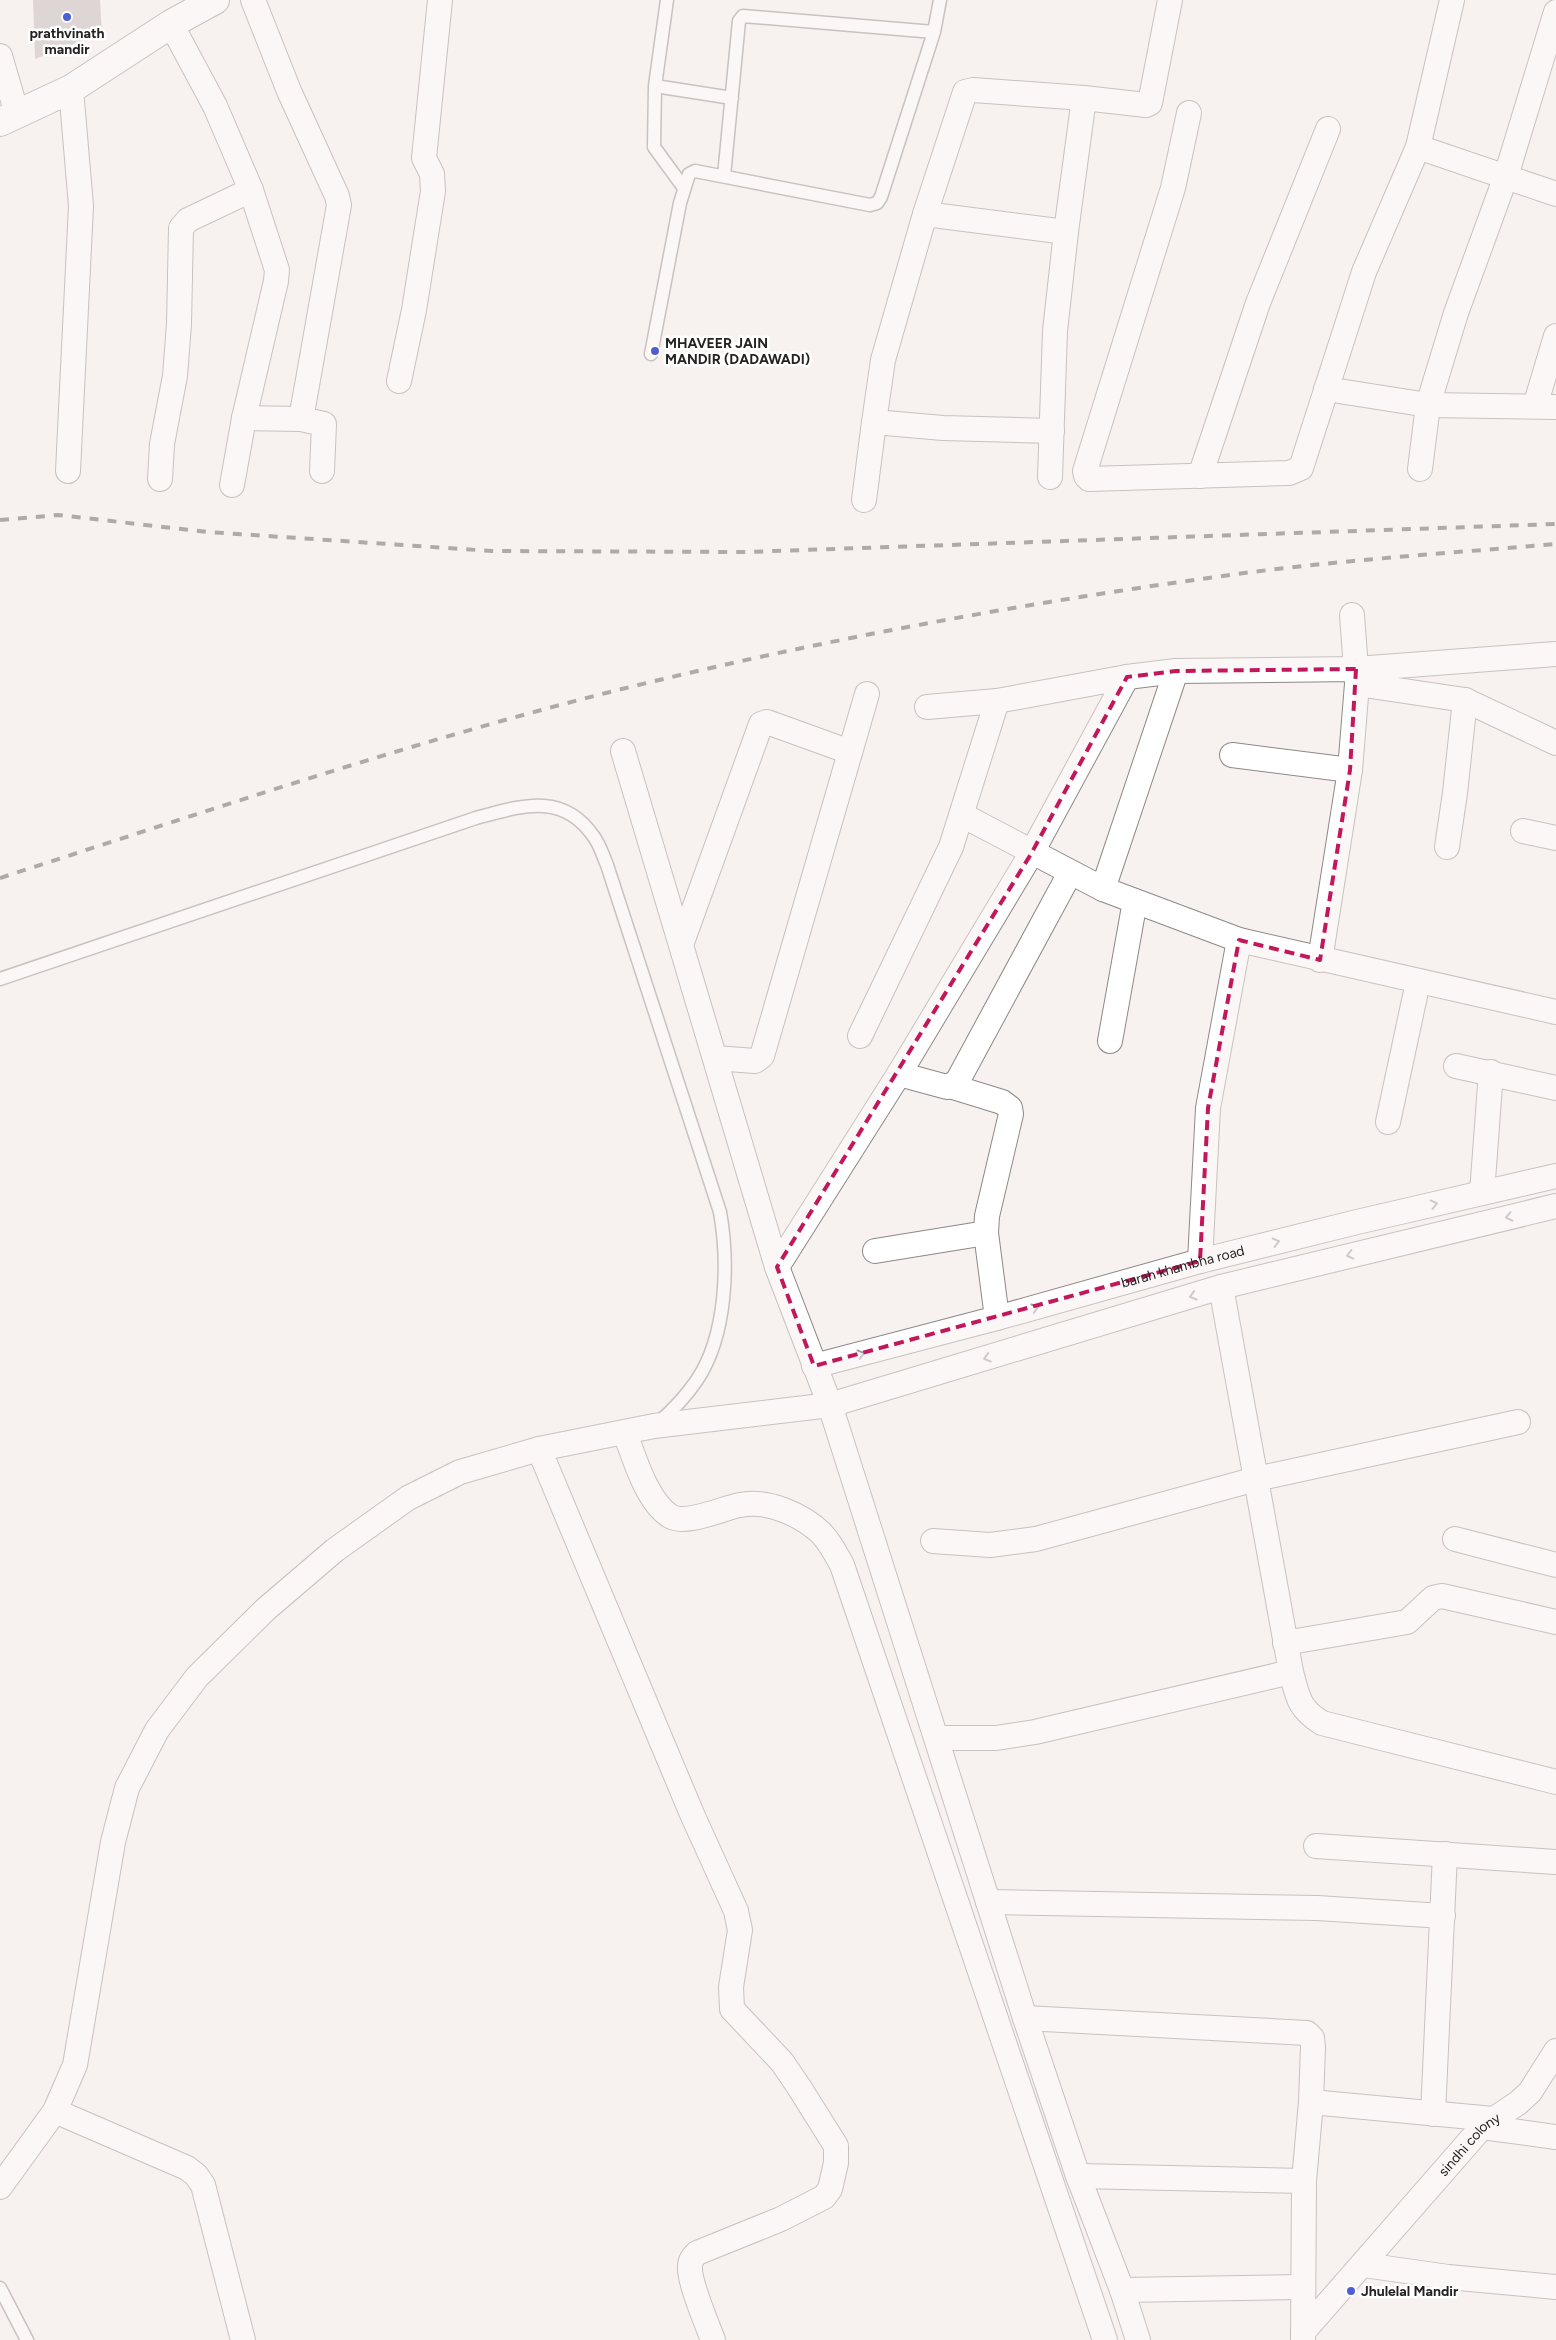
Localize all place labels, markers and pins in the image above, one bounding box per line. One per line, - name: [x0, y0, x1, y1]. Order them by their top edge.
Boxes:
- marker: prathvinath mandir: [61, 11, 73, 23]
- place label: prathvinath mandir: [29, 25, 105, 58]
- place label: MHAVEER JAIN MANDIR (DADAWADI): [665, 335, 810, 368]
- marker: MHAVEER JAIN MANDIR (DADAWADI): [649, 345, 661, 357]
- place label: Jhulelal Mandir: [1361, 2283, 1459, 2300]
- marker: Jhulelal Mandir: [1345, 2285, 1357, 2297]

